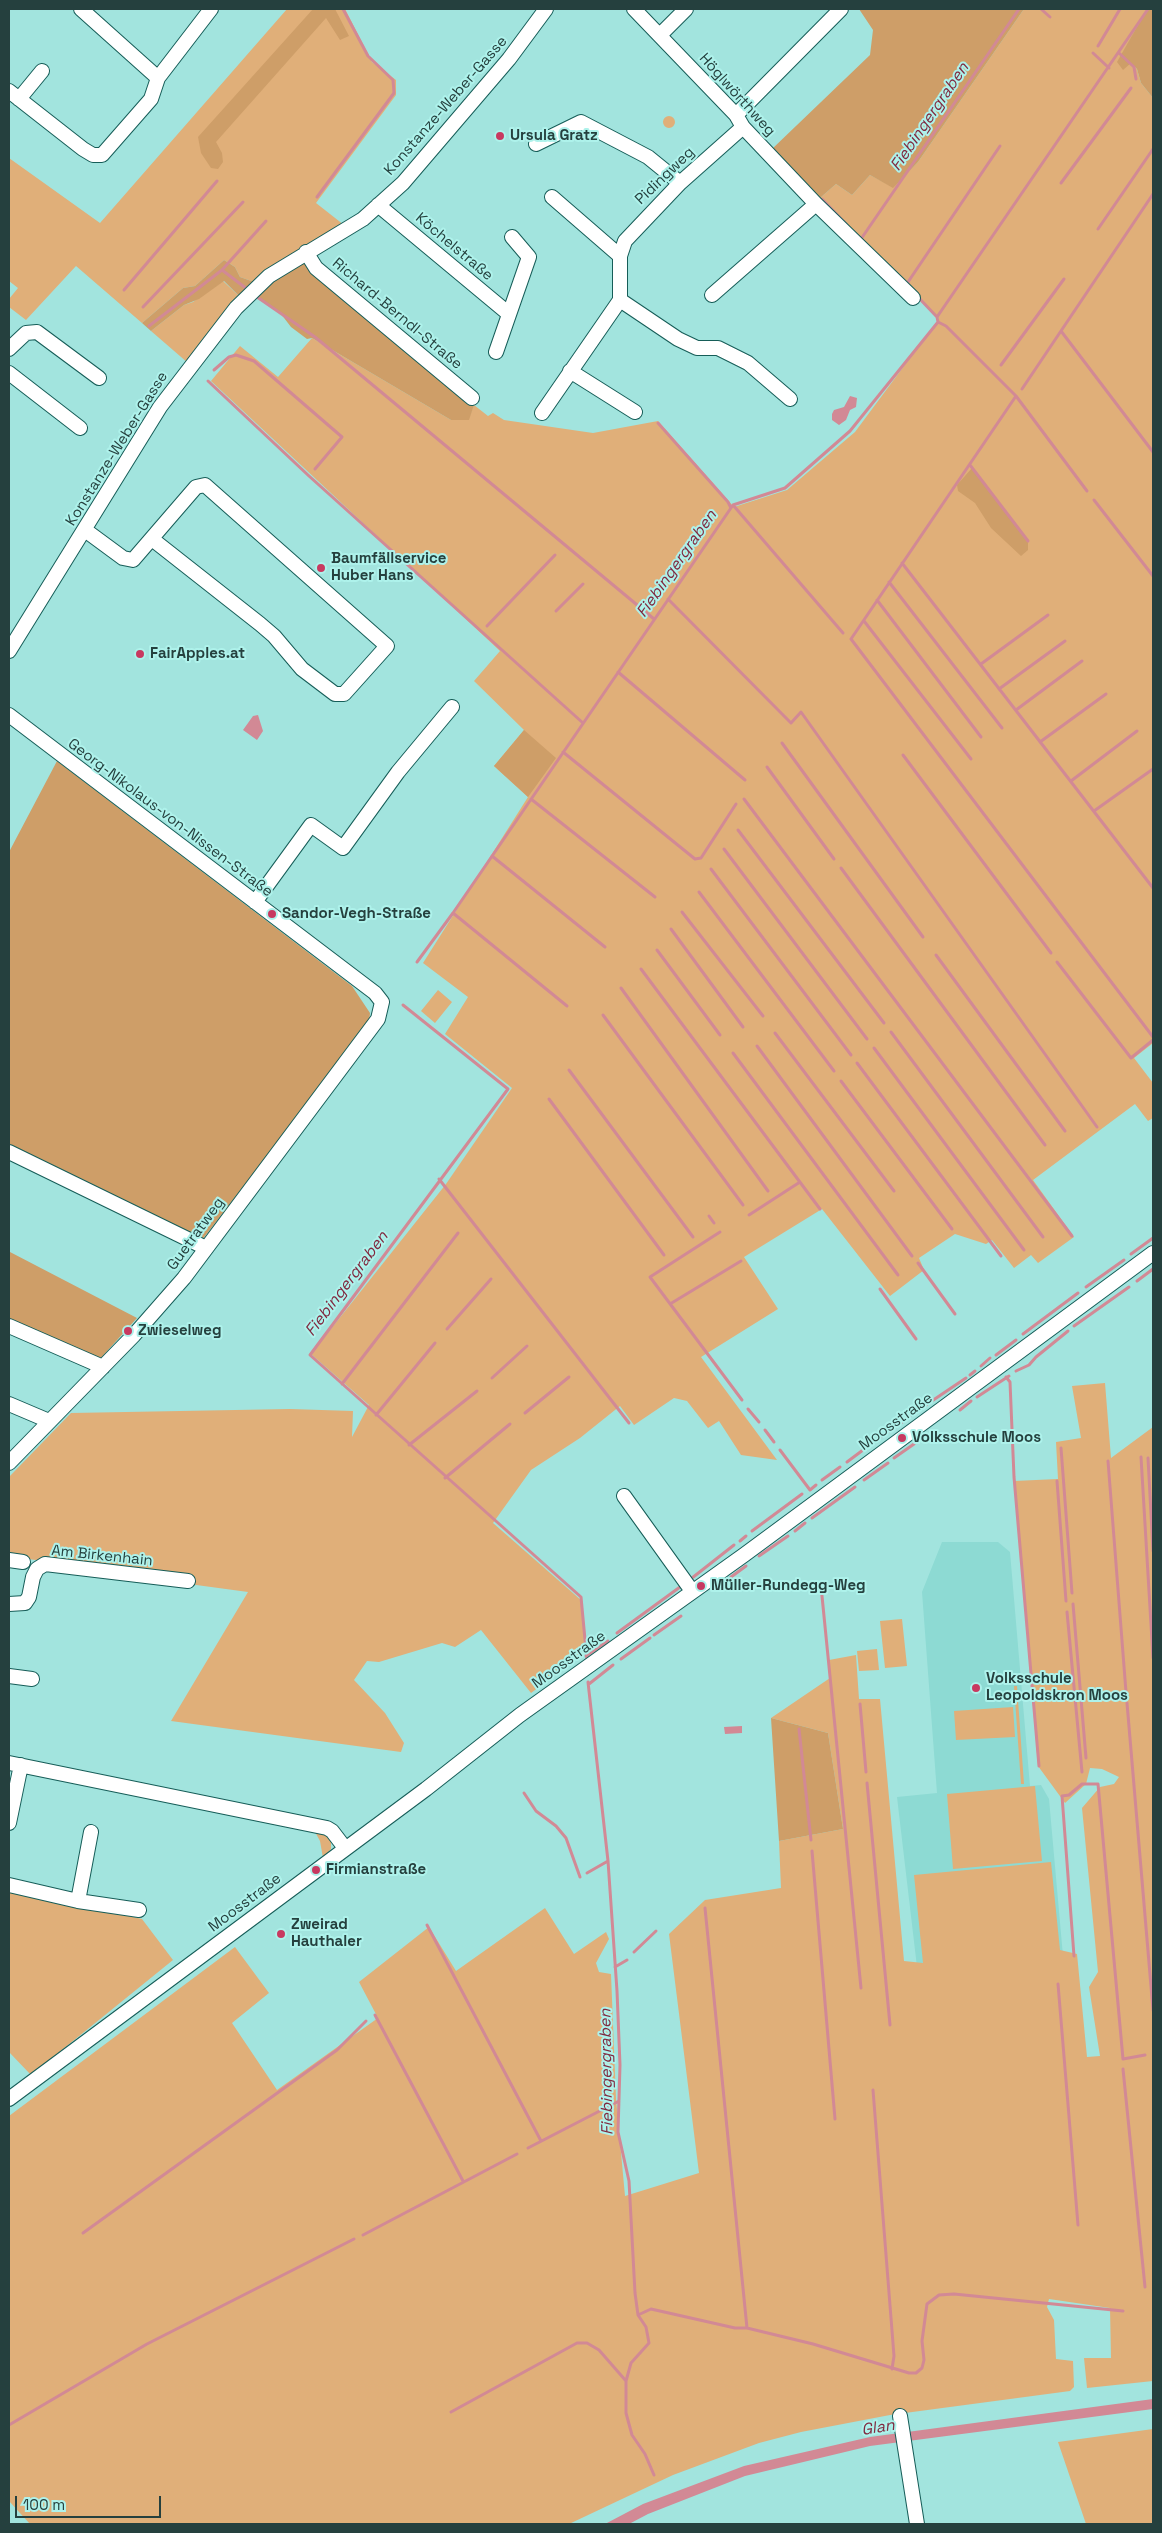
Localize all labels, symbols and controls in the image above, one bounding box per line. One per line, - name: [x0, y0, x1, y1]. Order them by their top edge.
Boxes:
- street label: Konstanze-Weber-Gasse: [381, 33, 511, 179]
- street label: Höglwörthweg: [695, 50, 779, 140]
- water label: Fiebingergraben: [887, 59, 973, 175]
- place label: Ursula Gratz: [510, 127, 598, 145]
- marker: Ursula Gratz: [494, 130, 506, 142]
- street label: Pidingweg: [632, 143, 698, 209]
- street label: Köchelstraße: [412, 209, 496, 285]
- street label: Richard-Berndl-Straße: [328, 254, 466, 374]
- street label: Konstanze-Weber-Gasse: [62, 369, 172, 529]
- water label: Fiebingergraben: [633, 507, 721, 621]
- place label: Baumfällservice Huber Hans: [331, 550, 446, 585]
- marker: Baumfällservice Huber Hans: [315, 562, 327, 574]
- place label: FairApples.at: [150, 645, 245, 663]
- marker: FairApples.at: [134, 648, 146, 660]
- street label: Georg-Nikolaus-von-Nissen-Straße: [64, 735, 276, 901]
- place label: Sandor-Vegh-Straße: [282, 905, 431, 923]
- marker: Sandor-Vegh-Straße: [266, 908, 278, 920]
- street label: Guetratweg: [164, 1194, 228, 1274]
- water label: Fiebingergraben: [301, 1228, 393, 1340]
- place label: Zwieselweg: [138, 1322, 222, 1340]
- marker: Zwieselweg: [122, 1325, 134, 1337]
- street label: Moosstraße: [856, 1389, 936, 1455]
- place label: Volksschule Moos: [912, 1429, 1041, 1447]
- marker: Volksschule Moos: [896, 1432, 908, 1444]
- street label: Am Birkenhain: [50, 1542, 154, 1570]
- place label: Müller-Rundegg-Weg: [711, 1577, 866, 1595]
- marker: Müller-Rundegg-Weg: [695, 1580, 707, 1592]
- street label: Moosstraße: [529, 1627, 609, 1693]
- place label: Volksschule Leopoldskron Moos: [986, 1670, 1128, 1705]
- marker: Volksschule Leopoldskron Moos: [970, 1682, 982, 1694]
- place label: Firmianstraße: [326, 1861, 426, 1879]
- marker: Firmianstraße: [310, 1864, 322, 1876]
- street label: Moosstraße: [205, 1870, 285, 1936]
- place label: Zweirad Hauthaler: [291, 1916, 362, 1951]
- marker: Zweirad Hauthaler: [275, 1928, 287, 1940]
- water label: Fiebingergraben: [596, 2009, 618, 2135]
- water label: Glan: [860, 2416, 896, 2440]
- scale bar: [18, 2486, 164, 2518]
- text: 100 m: [23, 2495, 65, 2514]

